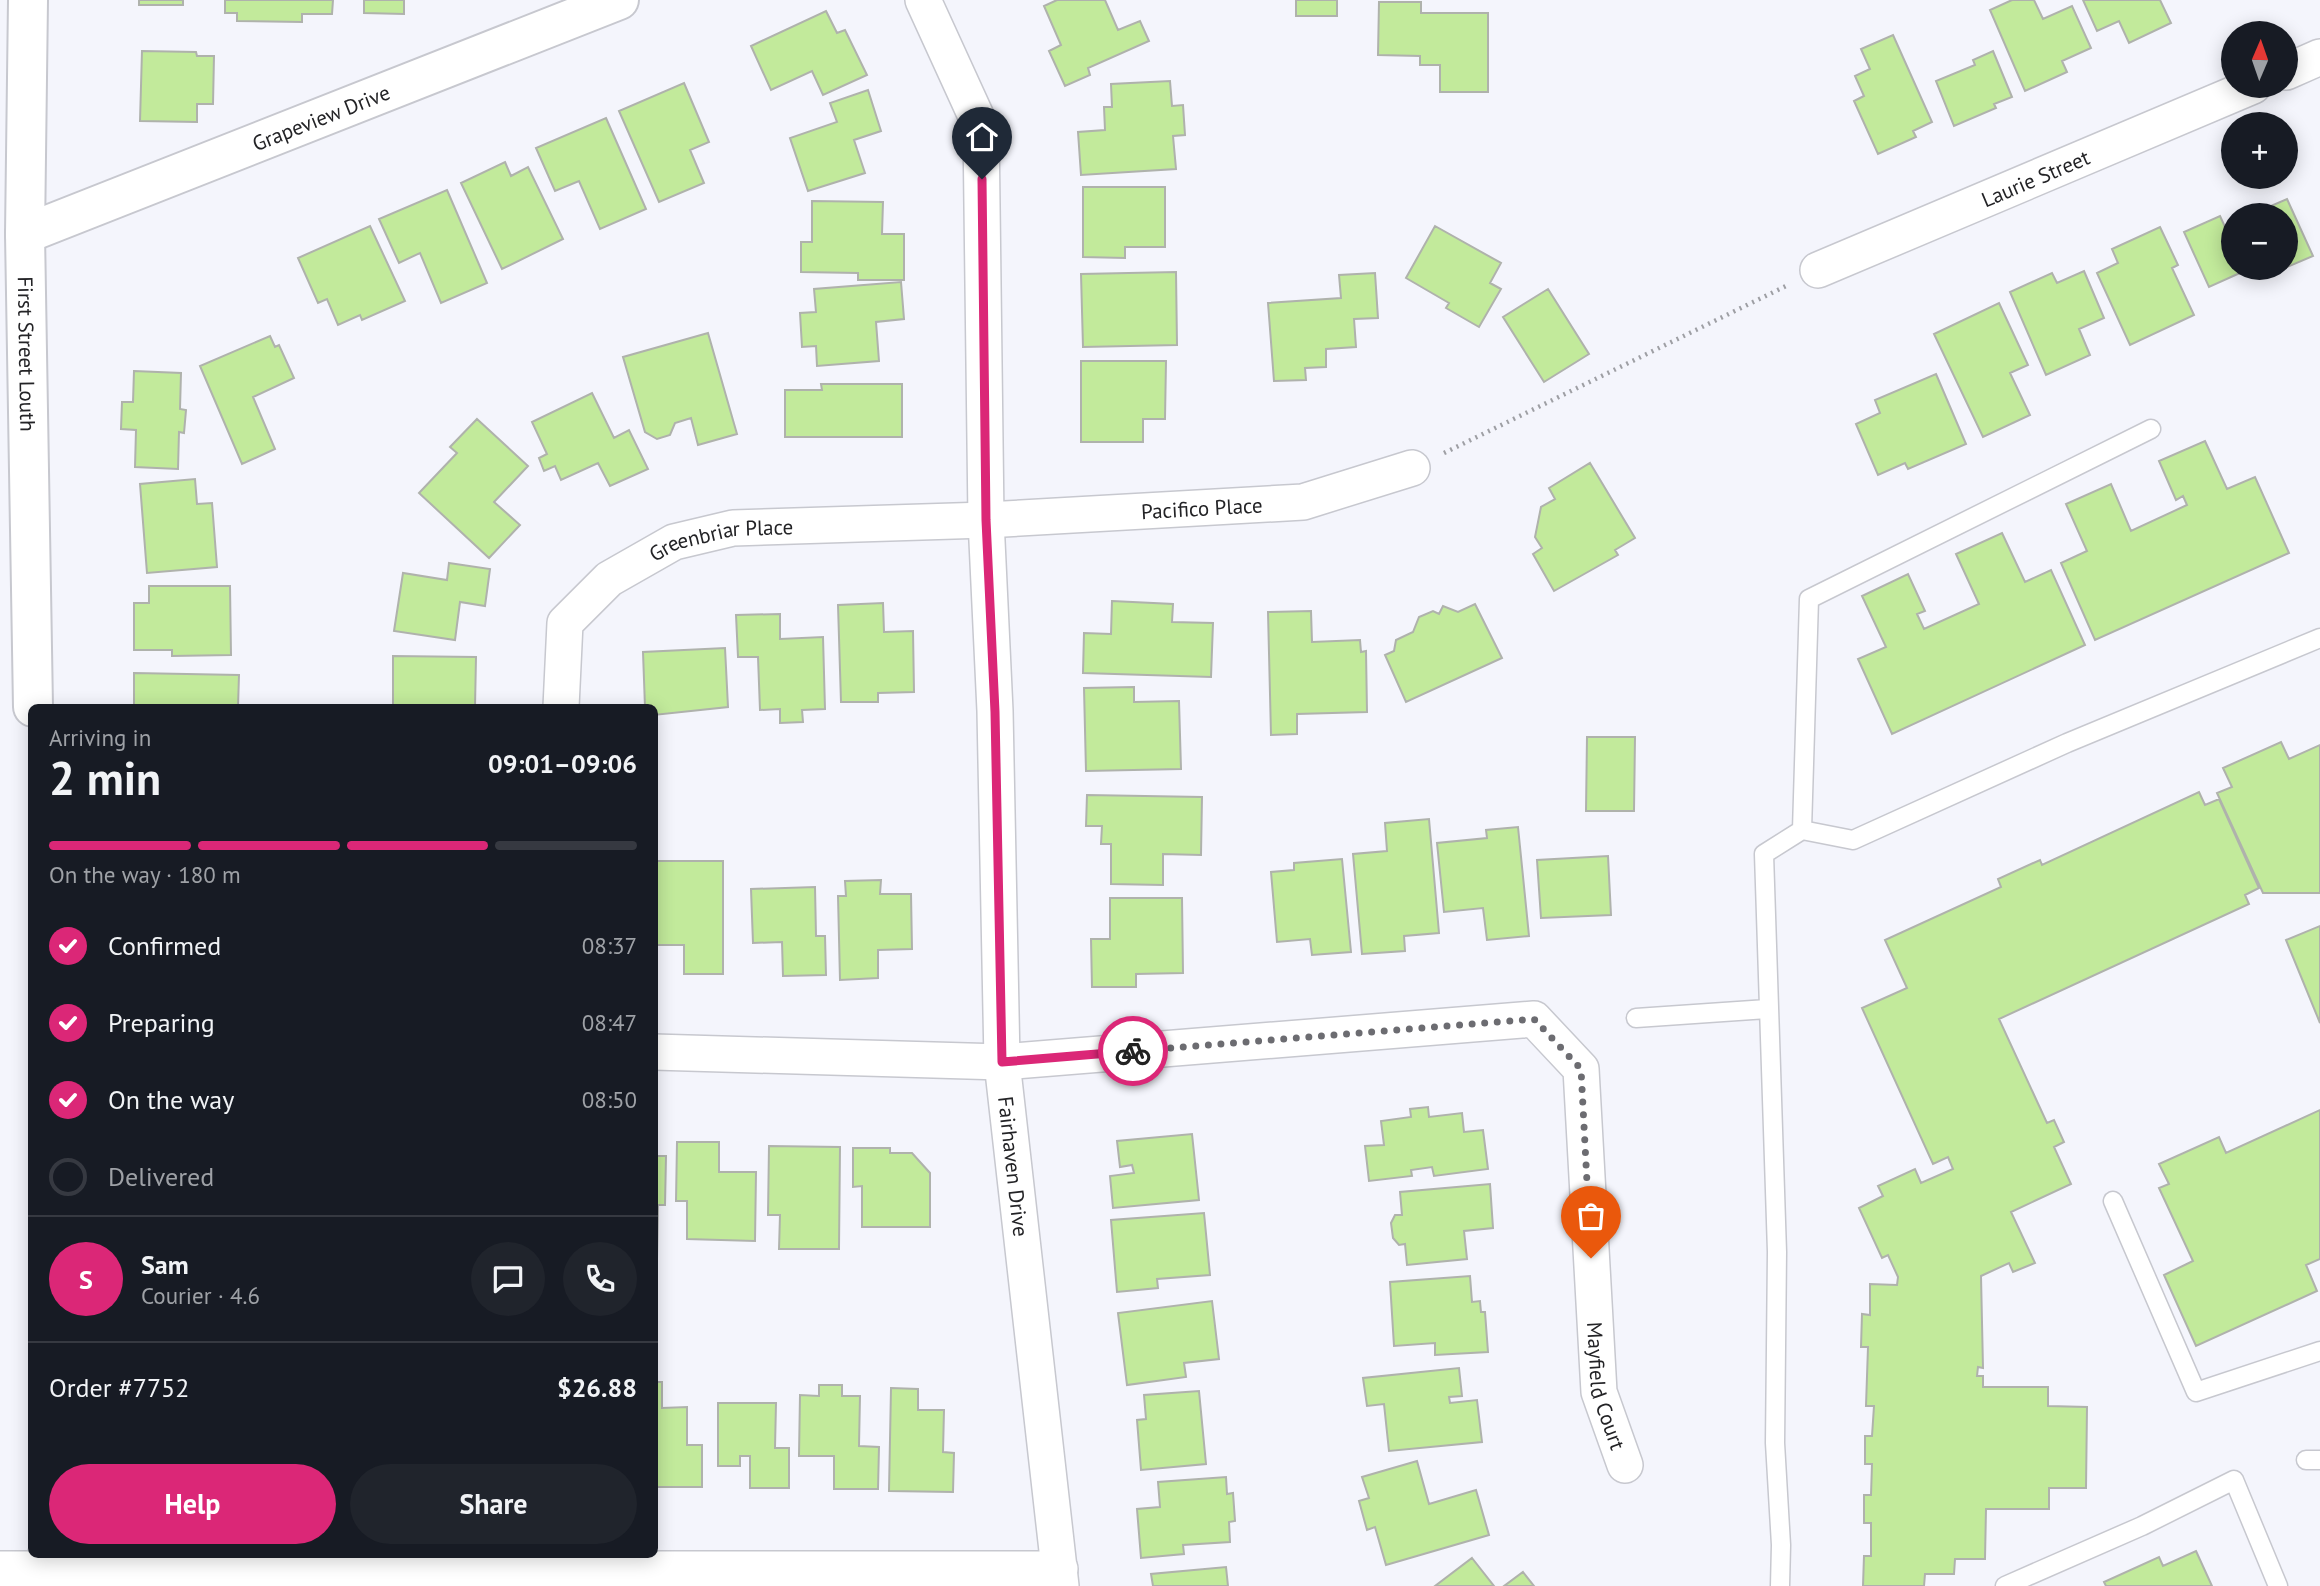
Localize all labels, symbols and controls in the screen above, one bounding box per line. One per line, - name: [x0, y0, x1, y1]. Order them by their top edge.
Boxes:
- north arrow: [2221, 21, 2298, 98]
- map controls: [2221, 21, 2298, 280]
- street label: Grapeview Drive: [248, 78, 394, 157]
- pin: [952, 107, 1012, 179]
- button: +: [2221, 112, 2298, 189]
- icon: home: [963, 118, 1001, 156]
- street label: Laurie Street: [1977, 143, 2094, 213]
- button: −: [2221, 203, 2298, 280]
- street label: First Street Louth: [12, 276, 42, 432]
- street label: Pacifico Place: [1140, 491, 1263, 525]
- street label: Greenbriar Place: [644, 513, 794, 567]
- text: Arriving in: [49, 723, 151, 752]
- text: 09:01–09:06: [488, 747, 637, 780]
- text: 2 min: [49, 748, 161, 808]
- text: On the way · 180 m: [49, 860, 241, 889]
- icon: check: [49, 927, 87, 965]
- text: Confirmed: [108, 929, 221, 962]
- text: 08:37: [582, 931, 637, 960]
- icon: check: [49, 1004, 87, 1042]
- text: Preparing: [108, 1006, 215, 1039]
- text: 08:47: [582, 1008, 637, 1037]
- courier: [1098, 1016, 1168, 1086]
- icon: bike: [1114, 1032, 1152, 1070]
- icon: check: [49, 1081, 87, 1119]
- text: On the way: [108, 1083, 234, 1116]
- text: 08:50: [582, 1085, 637, 1114]
- street label: Fairhaven Drive: [992, 1095, 1035, 1238]
- text: Delivered: [108, 1160, 214, 1193]
- pin: [1561, 1186, 1621, 1258]
- icon: bag: [1572, 1197, 1610, 1235]
- button: chat: [471, 1242, 545, 1316]
- button: phone: [563, 1242, 637, 1316]
- text: Sam: [141, 1248, 189, 1281]
- text: S: [79, 1263, 93, 1296]
- text: Courier · 4.6: [141, 1281, 260, 1310]
- street label: Mayfield Court: [1582, 1321, 1632, 1453]
- text: Order #7752: [49, 1371, 189, 1404]
- text: $26.88: [557, 1371, 637, 1404]
- button: Help: [49, 1464, 336, 1544]
- button: Share: [350, 1464, 637, 1544]

